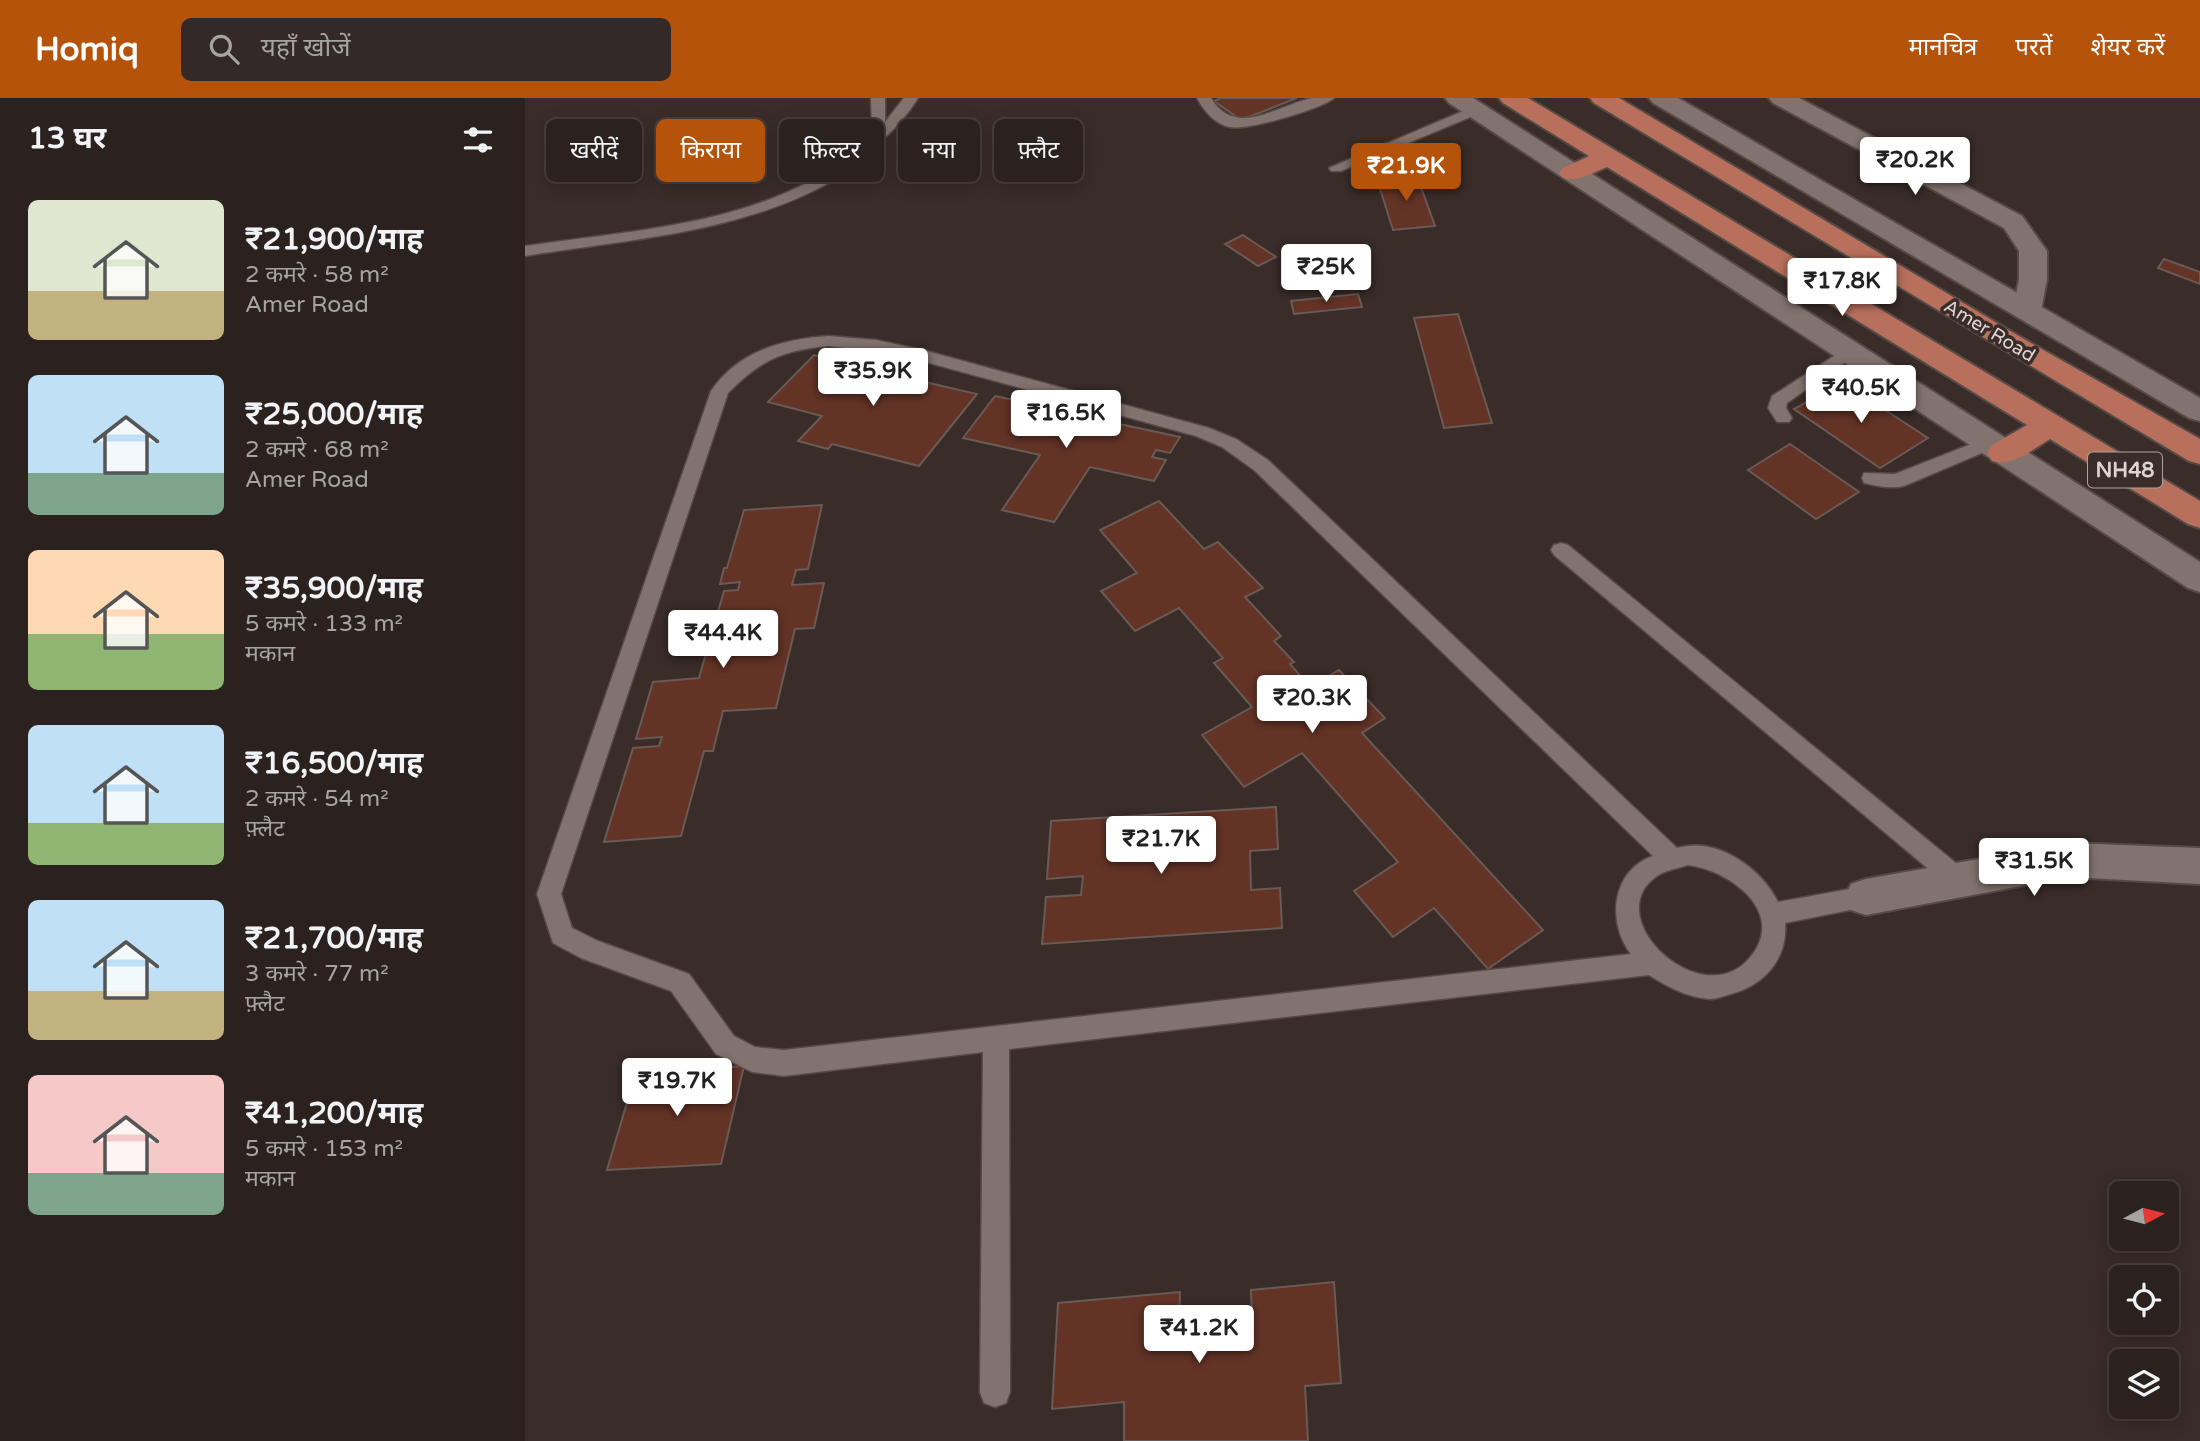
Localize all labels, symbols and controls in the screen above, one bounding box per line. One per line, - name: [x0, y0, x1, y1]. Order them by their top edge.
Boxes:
- search box: [181, 18, 671, 81]
- text: Homiq: [35, 30, 139, 69]
- icon: search: [205, 30, 243, 68]
- text: यहाँ खोजें: [261, 32, 351, 63]
- text: मानचित्र: [1909, 33, 1977, 62]
- text: परतें: [2015, 33, 2052, 62]
- text: शेयर करें: [2090, 33, 2165, 62]
- chip: खरीदें: [546, 119, 642, 182]
- chip: किराया: [656, 119, 765, 182]
- chip: फ़िल्टर: [779, 119, 884, 182]
- chip: नया: [898, 119, 980, 182]
- chip: फ़्लैट: [994, 119, 1083, 182]
- text: 13 घर: [28, 120, 106, 157]
- icon: filters: [459, 121, 497, 159]
- pin: ₹20.2K: [1858, 138, 1972, 197]
- pin: ₹21.9K: [1349, 144, 1463, 203]
- text: ₹20.2K: [1876, 146, 1954, 174]
- text: ₹21.9K: [1367, 152, 1445, 180]
- text: ₹21,900/माह: [245, 221, 423, 258]
- icon: home: [84, 228, 168, 312]
- pin: ₹25K: [1285, 244, 1367, 304]
- text: ₹25K: [1297, 253, 1355, 281]
- pin: ₹17.8K: [1785, 258, 1899, 318]
- text: 2 कमरे · 58 m²: [245, 261, 389, 289]
- text: ₹17.8K: [1804, 267, 1880, 295]
- text: Amer Road: [245, 291, 369, 319]
- street label: Amer Road: [1940, 295, 2039, 367]
- pin: ₹35.9K: [816, 348, 930, 408]
- text: ₹35.9K: [834, 357, 912, 385]
- pin: ₹40.5K: [1804, 366, 1918, 425]
- text: ₹40.5K: [1822, 374, 1900, 402]
- pin: ₹16.5K: [1009, 390, 1123, 450]
- text: ₹25,000/माह: [245, 396, 423, 433]
- text: ₹16.5K: [1027, 399, 1105, 427]
- icon: home: [84, 403, 168, 487]
- text: 2 कमरे · 68 m²: [245, 436, 389, 464]
- road number: NH48: [2088, 452, 2162, 488]
- text: Amer Road: [245, 466, 369, 494]
- text: ₹35,900/माह: [245, 570, 423, 607]
- icon: home: [84, 578, 168, 662]
- text: 5 कमरे · 133 m²: [245, 610, 403, 638]
- pin: ₹44.4K: [666, 610, 780, 670]
- text: ₹44.4K: [684, 619, 762, 647]
- text: मकान: [245, 640, 295, 668]
- pin: ₹20.3K: [1255, 676, 1369, 735]
- text: ₹20.3K: [1273, 684, 1351, 712]
- text: ₹16,500/माह: [245, 745, 423, 782]
- icon: home: [84, 753, 168, 837]
- text: 2 कमरे · 54 m²: [245, 785, 389, 813]
- text: फ़्लैट: [245, 815, 285, 843]
- pin: ₹21.7K: [1104, 816, 1218, 876]
- text: ₹21.7K: [1122, 825, 1200, 853]
- pin: ₹31.5K: [1977, 838, 2091, 898]
- text: ₹31.5K: [1995, 847, 2073, 875]
- text: ₹21,700/माह: [245, 920, 423, 957]
- icon: home: [84, 928, 168, 1012]
- text: 3 कमरे · 77 m²: [245, 960, 389, 988]
- text: फ़्लैट: [245, 990, 285, 1018]
- pin: ₹19.7K: [620, 1058, 734, 1118]
- text: ₹19.7K: [638, 1067, 716, 1095]
- text: ₹41,200/माह: [245, 1095, 423, 1132]
- icon: home: [84, 1103, 168, 1187]
- text: 5 कमरे · 153 m²: [245, 1135, 403, 1163]
- text: मकान: [245, 1165, 295, 1193]
- north arrow: [2109, 1181, 2179, 1251]
- map controls: [2109, 1181, 2179, 1419]
- button: locate: [2109, 1265, 2179, 1335]
- pin: ₹41.2K: [1142, 1306, 1256, 1365]
- text: ₹41.2K: [1160, 1314, 1238, 1342]
- button: layers: [2109, 1349, 2179, 1419]

